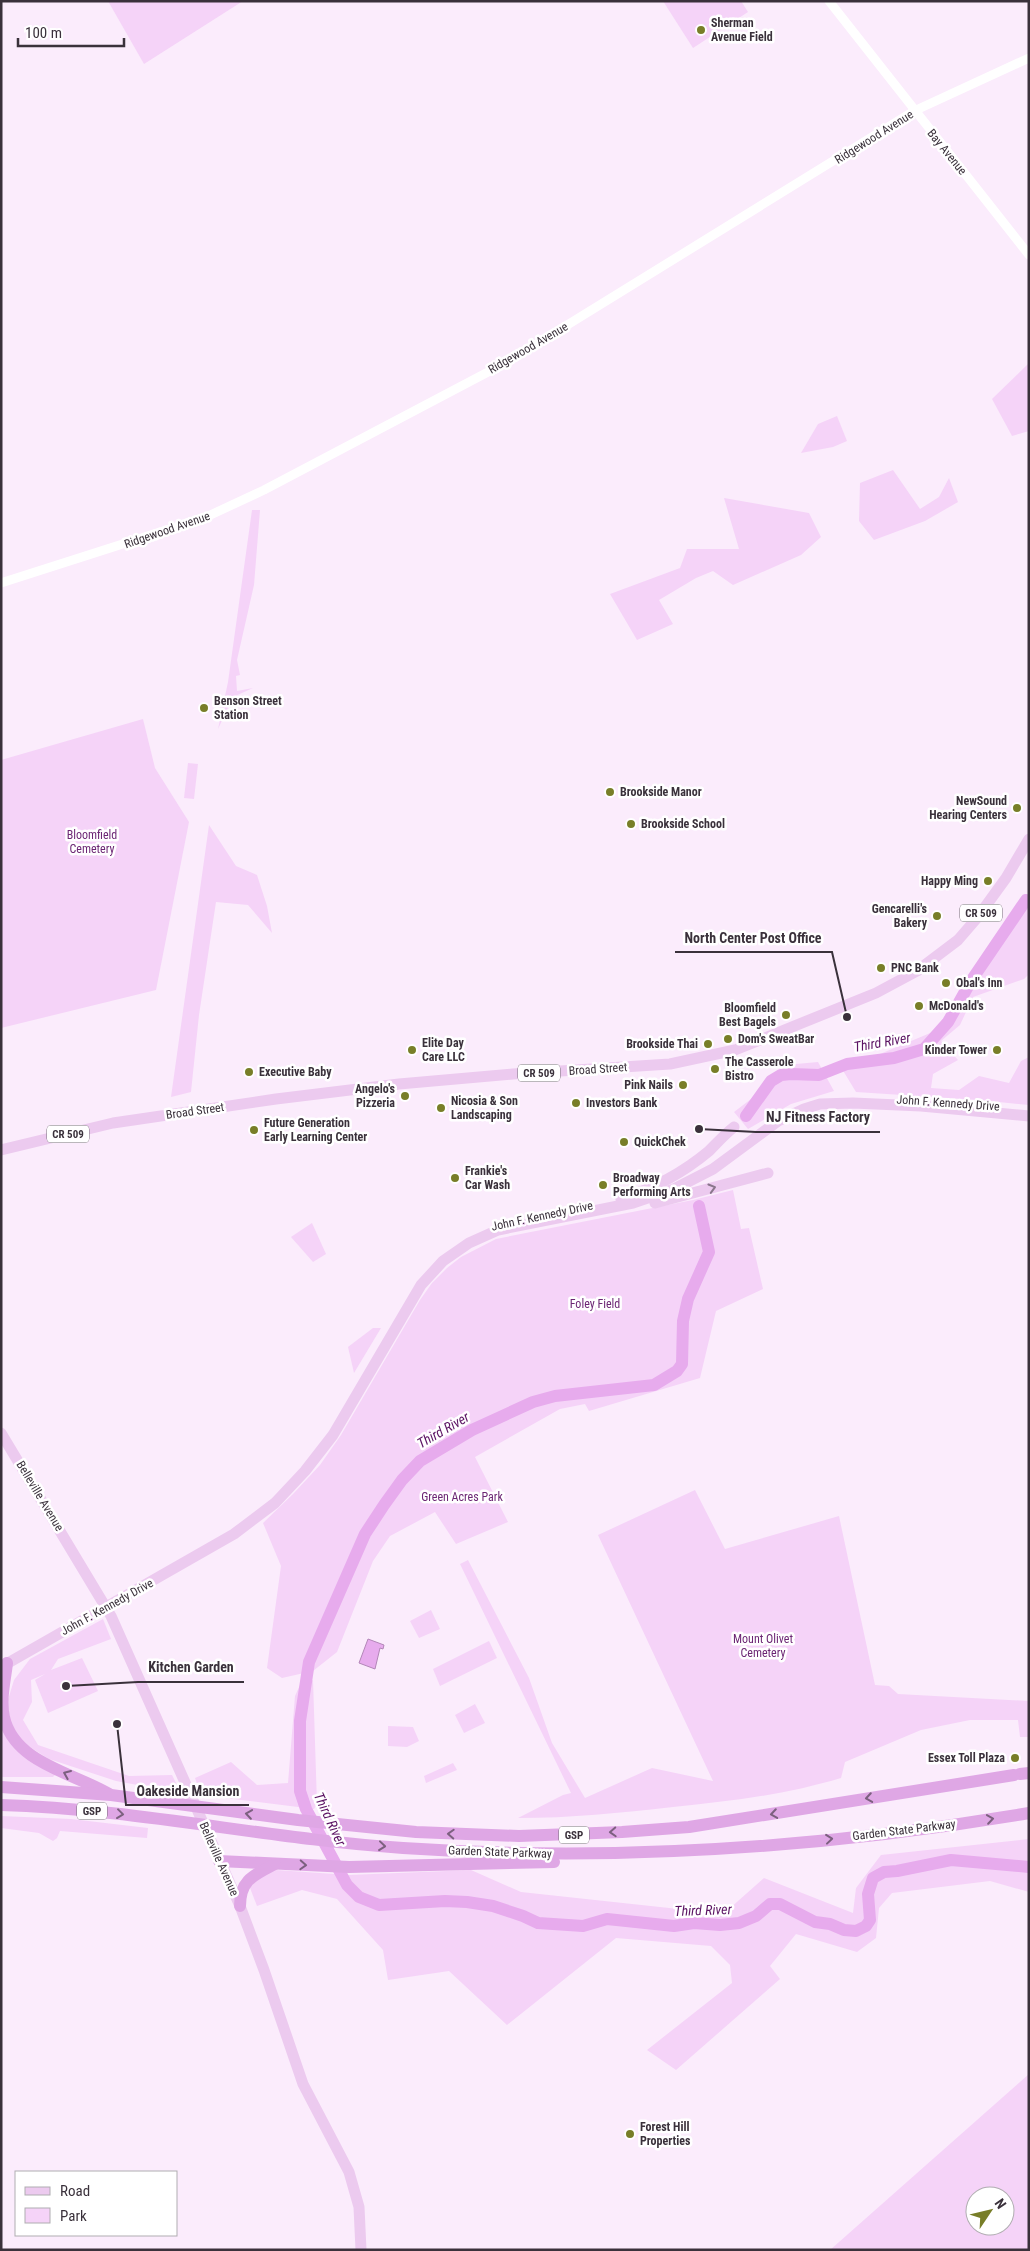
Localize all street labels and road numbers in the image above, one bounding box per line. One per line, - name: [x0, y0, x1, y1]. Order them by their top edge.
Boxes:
- street label: Ridgewood Avenue: [832, 107, 916, 167]
- street label: Bay Avenue: [924, 126, 970, 178]
- street label: Ridgewood Avenue: [486, 319, 571, 376]
- street label: Ridgewood Avenue: [122, 509, 212, 551]
- road number: CR 509: [960, 904, 1002, 921]
- street label: Broad Street: [568, 1060, 628, 1078]
- road number: CR 509: [518, 1064, 560, 1082]
- street label: John F. Kennedy Drive: [896, 1092, 1000, 1114]
- street label: Broad Street: [165, 1100, 225, 1122]
- road number: CR 509: [47, 1126, 89, 1142]
- street label: John F. Kennedy Drive: [490, 1198, 594, 1234]
- street label: Belleville Avenue: [14, 1458, 67, 1534]
- street label: John F. Kennedy Drive: [58, 1576, 156, 1638]
- road number: GSP: [77, 1802, 107, 1820]
- street label: Garden State Parkway: [852, 1817, 956, 1843]
- street label: Belleville Avenue: [196, 1820, 242, 1899]
- road number: GSP: [559, 1826, 589, 1844]
- street label: Garden State Parkway: [448, 1843, 552, 1861]

